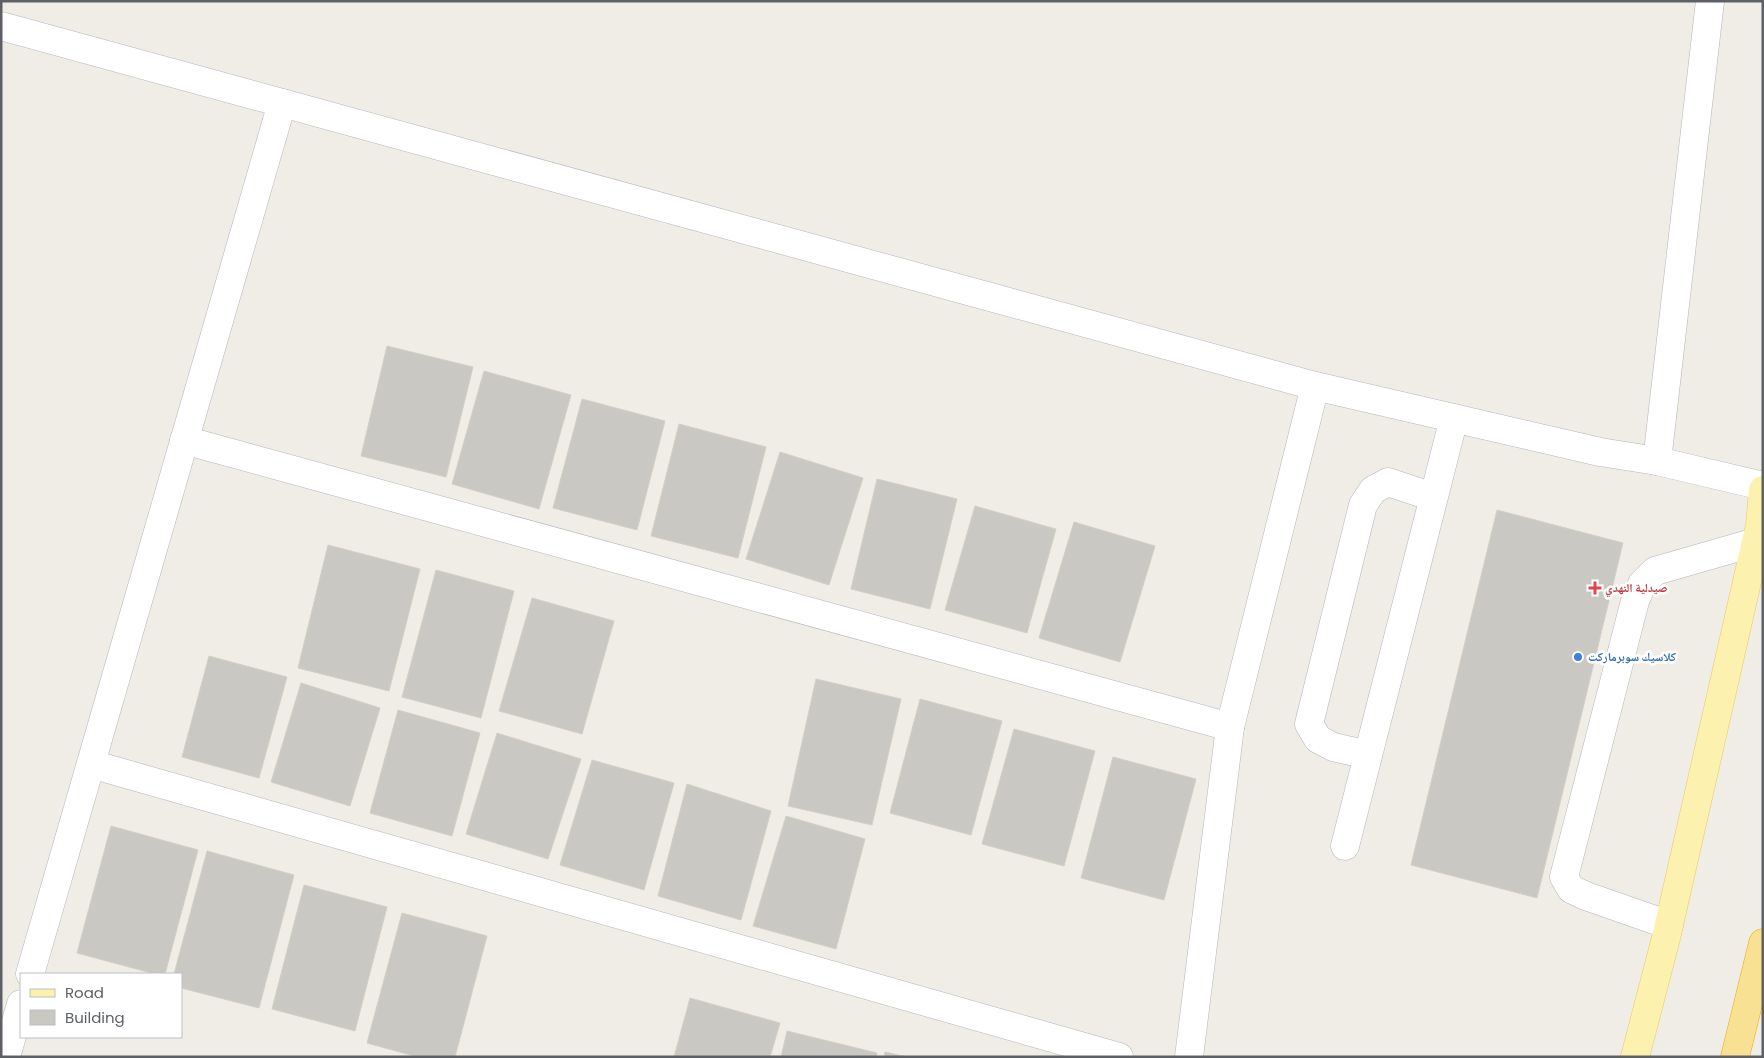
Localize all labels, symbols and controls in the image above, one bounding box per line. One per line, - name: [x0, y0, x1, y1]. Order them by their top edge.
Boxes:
- place label: صيدلية النهدي: [1605, 579, 1667, 598]
- marker: صيدلية النهدي: [1589, 582, 1601, 594]
- place label: كلاسيك سوبرماركت: [1588, 648, 1677, 665]
- marker: كلاسيك سوبرماركت: [1572, 651, 1584, 663]
- legend: [20, 973, 182, 1038]
- text: Road: [65, 982, 104, 1003]
- text: Building: [65, 1007, 125, 1028]

